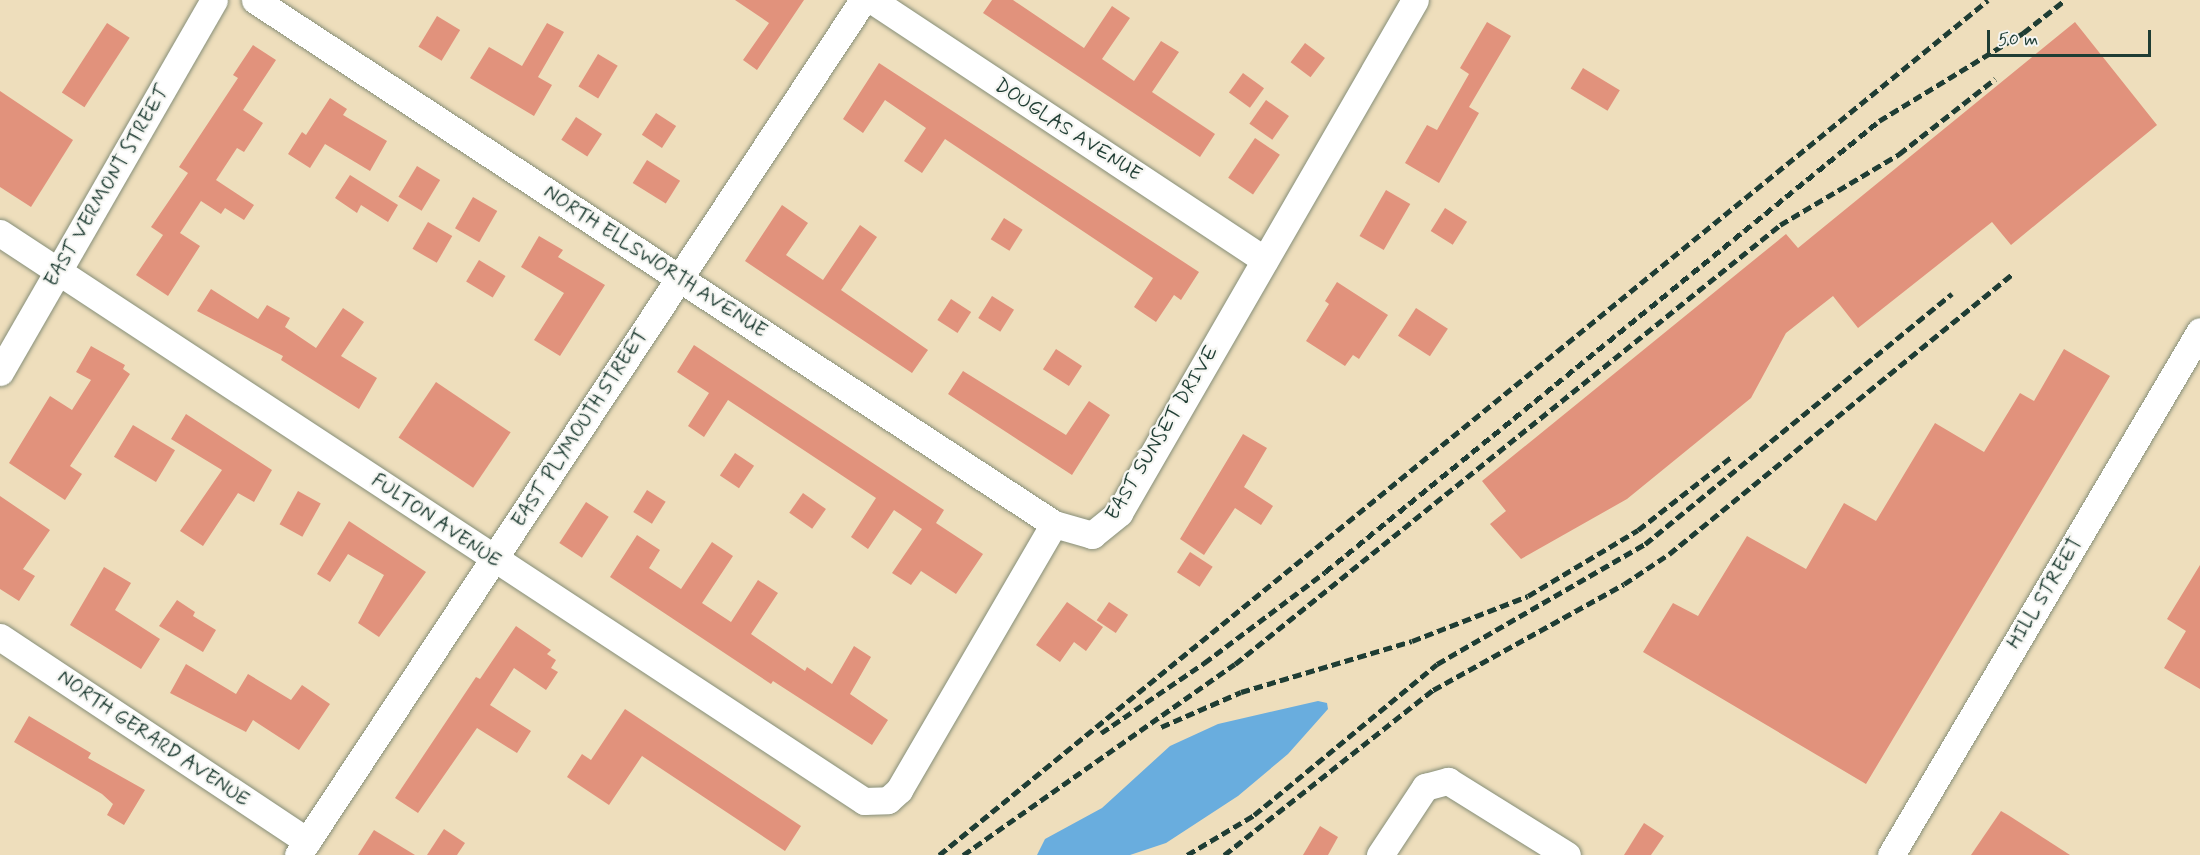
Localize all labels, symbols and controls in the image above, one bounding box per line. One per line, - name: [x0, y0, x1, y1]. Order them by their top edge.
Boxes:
- scale bar: [1990, 18, 2154, 56]
- text: 50 m: [1998, 28, 2038, 52]
- street label: DOUGLAS AVENUE: [989, 73, 1147, 187]
- street label: EAST VERMONT STREET: [40, 82, 174, 290]
- street label: NORTH ELLSWORTH AVENUE: [537, 180, 773, 344]
- street label: EAST PLYMOUTH STREET: [506, 322, 654, 534]
- street label: EAST SUNSET DRIVE: [1100, 342, 1224, 524]
- street label: FULTON AVENUE: [365, 468, 507, 574]
- street label: HILL STREET: [2002, 533, 2088, 653]
- street label: NORTH GERARD AVENUE: [52, 665, 254, 813]

